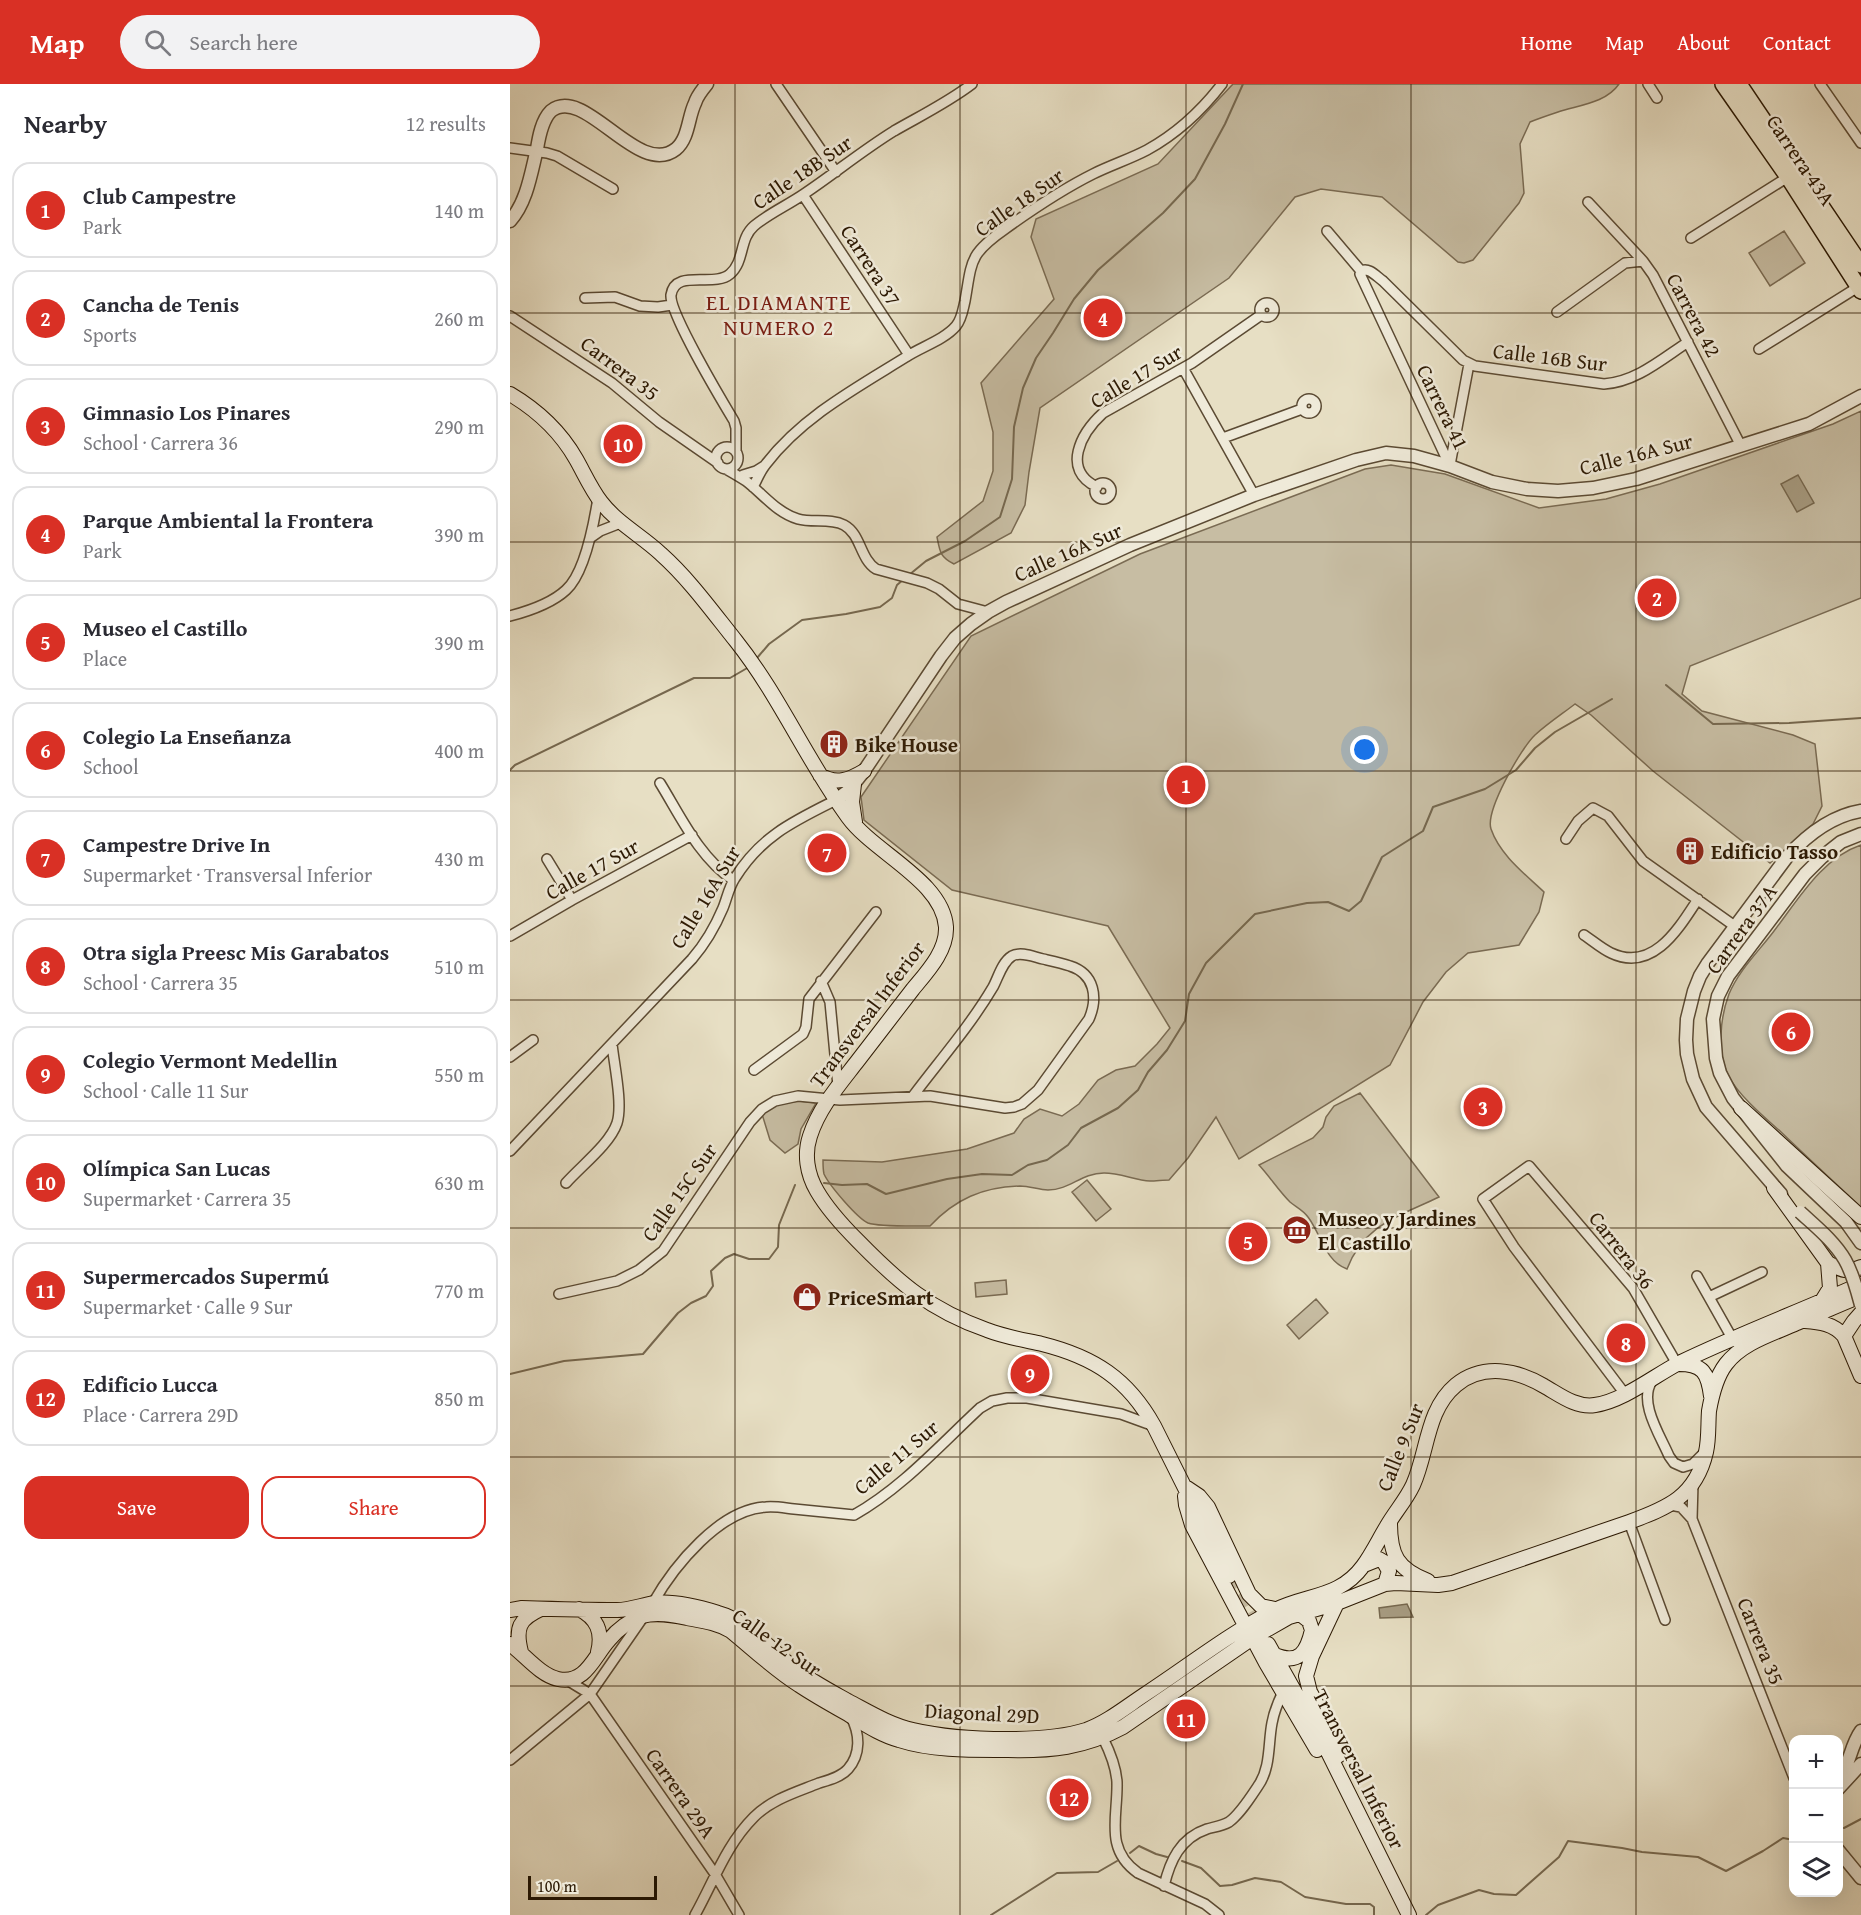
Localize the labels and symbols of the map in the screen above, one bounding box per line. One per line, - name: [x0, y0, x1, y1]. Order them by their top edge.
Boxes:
- street label: Carrera 43A: [1759, 108, 1843, 212]
- street label: Calle 18B Sur: [746, 127, 858, 217]
- street label: Calle 18 Sur: [968, 160, 1070, 244]
- street label: Carrera 37: [833, 218, 909, 312]
- street label: Carrera 42: [1659, 267, 1729, 363]
- district label: EL DIAMANTE NUMERO 2: [706, 286, 852, 343]
- pin: 4: [1084, 296, 1122, 340]
- street label: Carrera 35: [574, 328, 666, 408]
- street label: Calle 16B Sur: [1491, 335, 1609, 379]
- street label: Calle 17 Sur: [1084, 336, 1188, 416]
- street label: Carrera 41: [1409, 359, 1477, 455]
- pin: 10: [604, 422, 642, 466]
- street label: Calle 16A Sur: [1576, 425, 1696, 483]
- street label: Calle 16A Sur: [1009, 514, 1127, 590]
- pin: 2: [1638, 576, 1676, 620]
- building icon: Bike House: [818, 728, 850, 760]
- place label: Bike House: [855, 729, 958, 760]
- your location: [1350, 735, 1379, 764]
- pin: 1: [1166, 762, 1206, 808]
- street label: Calle 17 Sur: [540, 830, 645, 907]
- pin: 7: [808, 830, 846, 876]
- building icon: Edificio Tasso: [1674, 835, 1706, 867]
- place label: Edificio Tasso: [1711, 836, 1838, 867]
- street label: Calle 16A Sur: [662, 839, 748, 954]
- street label: Carrera 37A: [1698, 878, 1784, 980]
- street label: Transversal Inferior: [802, 934, 933, 1094]
- pin: 6: [1772, 1010, 1810, 1054]
- pin: 3: [1464, 1084, 1502, 1130]
- street label: Calle 15C Sur: [634, 1136, 725, 1248]
- place label: Museo y Jardines El Castillo: [1318, 1203, 1476, 1258]
- street label: Carrera 36: [1582, 1204, 1662, 1296]
- museum icon: Museo y Jardines El Castillo: [1281, 1214, 1313, 1246]
- pin: 5: [1228, 1220, 1268, 1264]
- shop icon: PriceSmart: [791, 1281, 823, 1313]
- place label: PriceSmart: [828, 1282, 934, 1313]
- pin: 8: [1606, 1320, 1646, 1366]
- pin: 9: [1010, 1352, 1050, 1396]
- street label: Calle 9 Sur: [1368, 1398, 1432, 1496]
- street label: Calle 11 Sur: [847, 1412, 946, 1502]
- street label: Carrera 35: [1730, 1593, 1792, 1689]
- street label: Calle 12 Sur: [726, 1600, 828, 1684]
- street label: Transversal Inferior: [1305, 1683, 1413, 1855]
- street label: Diagonal 29D: [924, 1695, 1040, 1731]
- pin: 11: [1166, 1696, 1206, 1742]
- street label: Carrera 29A: [638, 1741, 724, 1845]
- pin: 12: [1050, 1776, 1088, 1820]
- scale bar: [528, 1873, 657, 1900]

